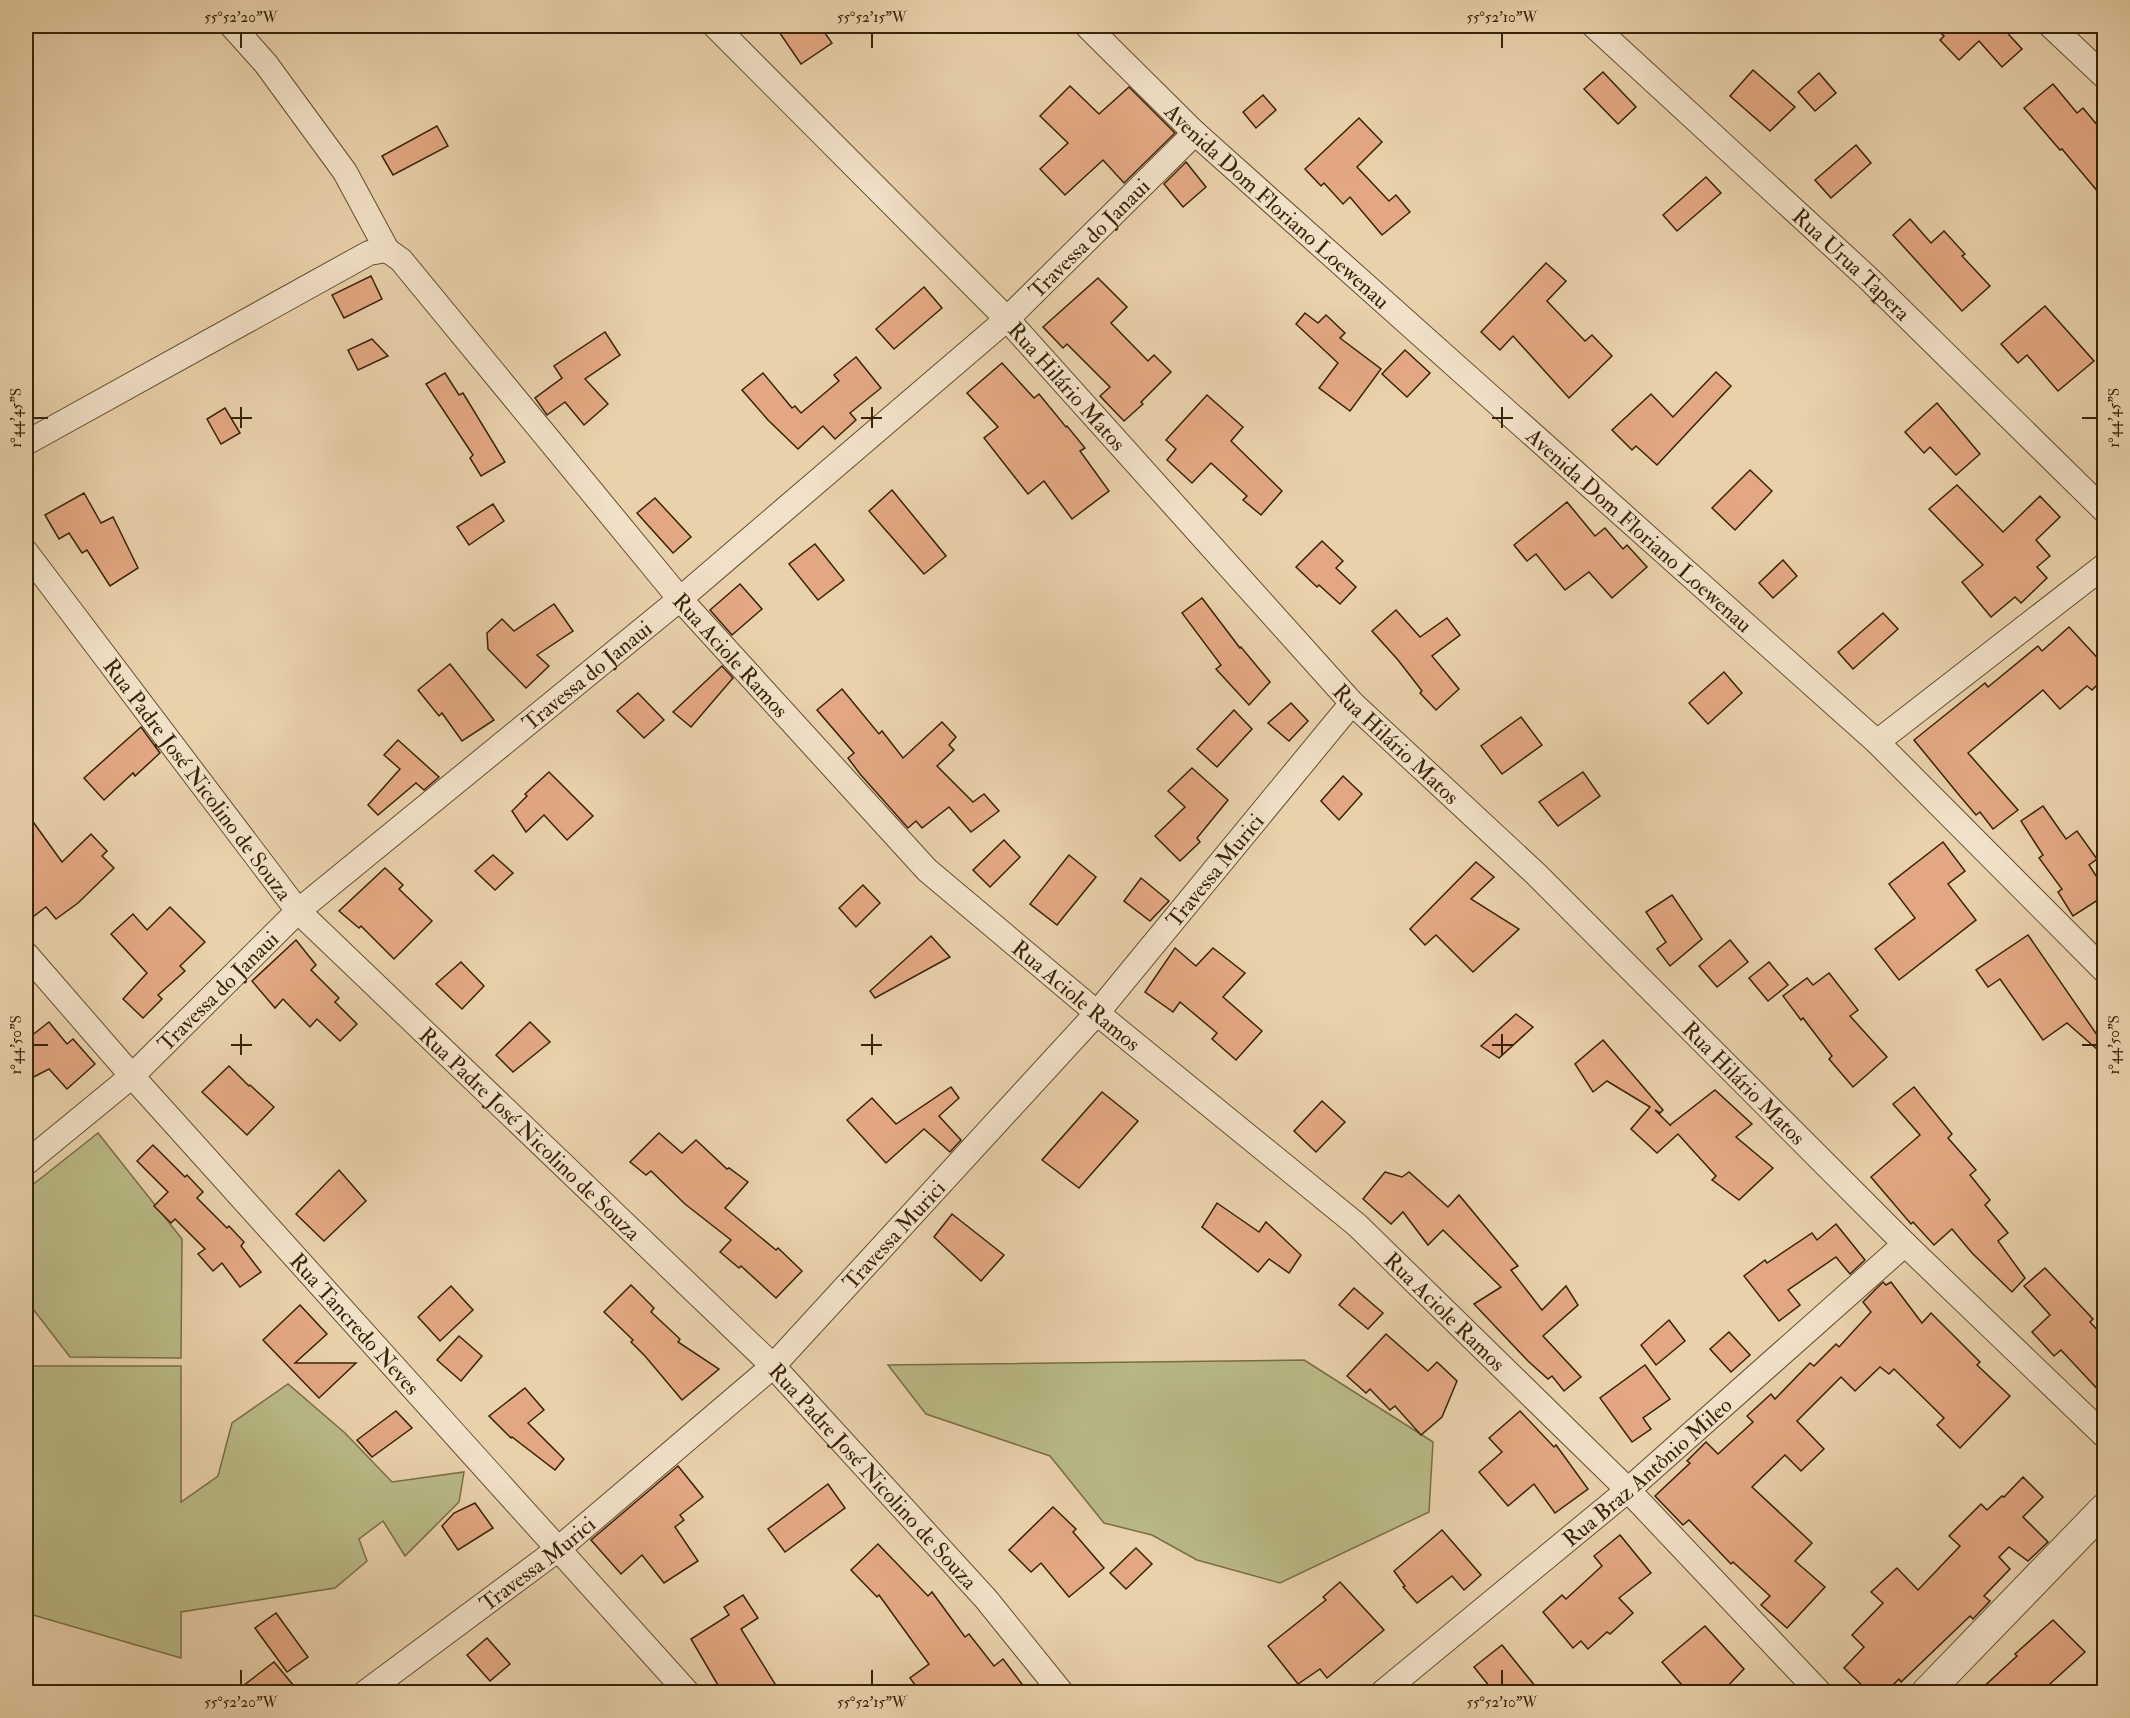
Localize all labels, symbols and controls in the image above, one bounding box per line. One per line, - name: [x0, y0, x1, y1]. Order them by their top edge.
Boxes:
- text: 55°52'20"W: [204, 8, 279, 27]
- text: 55°52'15"W: [837, 8, 908, 27]
- text: 55°52'10"W: [1466, 8, 1538, 27]
- street label: Avenida Dom Floriano Loewenau: [1158, 97, 1395, 315]
- street label: Travessa do Janaui: [1023, 173, 1156, 305]
- street label: Rua Urua Tapera: [1786, 203, 1917, 328]
- street label: Rua Hilário Matos: [1001, 317, 1132, 457]
- text: 1°44'45"S: [7, 388, 26, 448]
- text: 1°44'45"S: [2105, 388, 2124, 448]
- street label: Avenida Dom Floriano Loewenau: [1519, 422, 1758, 639]
- street label: Rua Aciole Ramos: [666, 587, 794, 724]
- street label: Travessa do Janaui: [517, 615, 658, 737]
- street label: Rua Padre José Nicolino de Souza: [97, 653, 299, 907]
- street label: Rua Hilário Matos: [1326, 678, 1465, 811]
- street label: Travessa Murici: [1160, 808, 1270, 933]
- street label: Travessa do Janaui: [152, 925, 285, 1058]
- street label: Rua Aciole Ramos: [1006, 934, 1146, 1058]
- text: 1°44'50"S: [7, 1015, 26, 1075]
- text: 1°44'50"S: [2105, 1015, 2124, 1075]
- street label: Rua Hilário Matos: [1676, 1016, 1811, 1151]
- street label: Rua Padre José Nicolino de Souza: [413, 1021, 647, 1248]
- street label: Travessa Murici: [837, 1175, 952, 1296]
- street label: Rua Aciole Ramos: [1378, 1246, 1511, 1378]
- street label: Rua Tancredo Neves: [283, 1248, 426, 1401]
- street label: Rua Padre José Nicolino de Souza: [762, 1358, 984, 1596]
- street label: Rua Braz Antônio Mileo: [1557, 1391, 1738, 1553]
- street label: Travessa Murici: [474, 1510, 602, 1618]
- text: 55°52'20"W: [204, 1693, 279, 1712]
- text: 55°52'15"W: [837, 1693, 908, 1712]
- text: 55°52'10"W: [1466, 1693, 1538, 1712]

